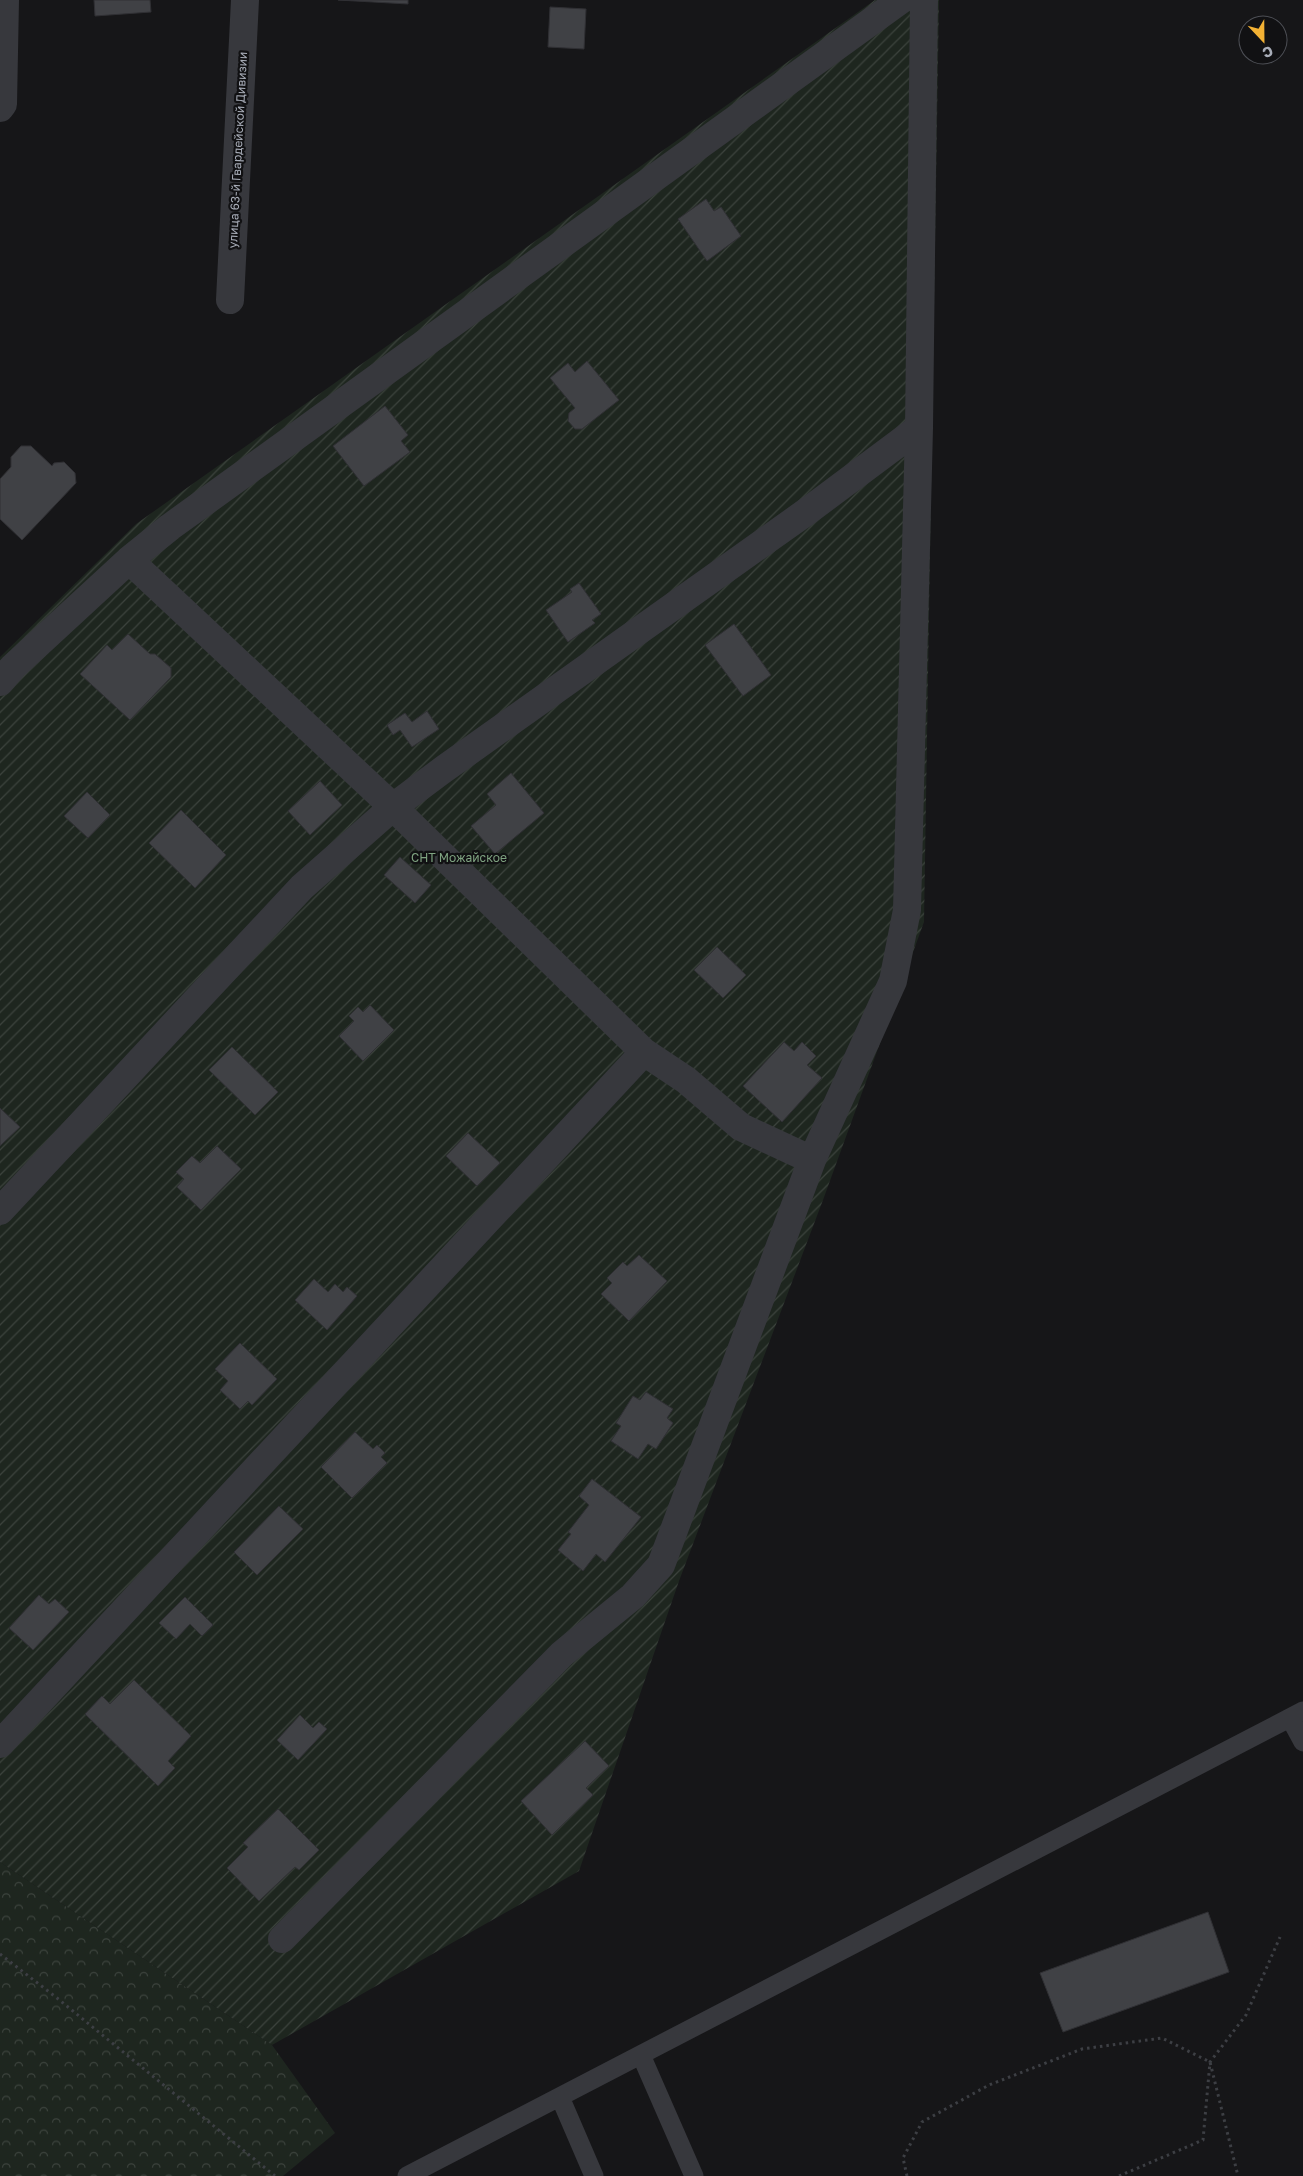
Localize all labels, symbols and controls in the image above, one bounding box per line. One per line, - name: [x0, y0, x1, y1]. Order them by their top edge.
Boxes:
- north arrow: [1238, 15, 1288, 65]
- text: С: [1260, 43, 1276, 62]
- street label: улица 63-й Гвардейской Дивизии: [225, 51, 250, 249]
- park label: СНТ Можайское: [411, 850, 507, 865]

